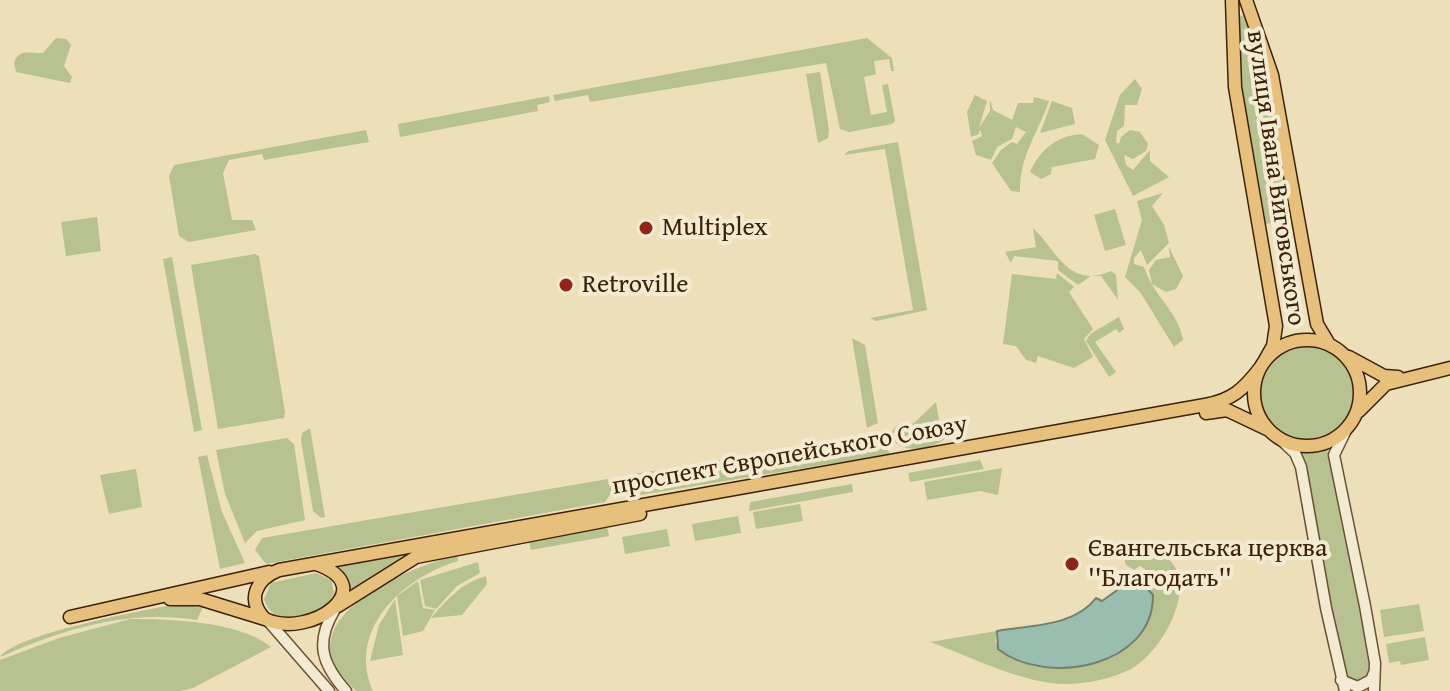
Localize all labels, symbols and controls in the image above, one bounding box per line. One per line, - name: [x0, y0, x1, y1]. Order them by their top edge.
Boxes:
- street label: вулиця Івана Виговського: [1239, 28, 1311, 328]
- place label: Multiplex: [662, 212, 768, 244]
- marker: Multiplex: [637, 219, 655, 237]
- place label: Retroville: [582, 269, 688, 301]
- marker: Retroville: [557, 276, 575, 294]
- street label: проспект Європейського Союзу: [610, 409, 970, 503]
- place label: Євангельська церква ''Благодать'': [1088, 533, 1327, 594]
- marker: Євангельська церква ''Благодать'': [1063, 555, 1081, 573]

